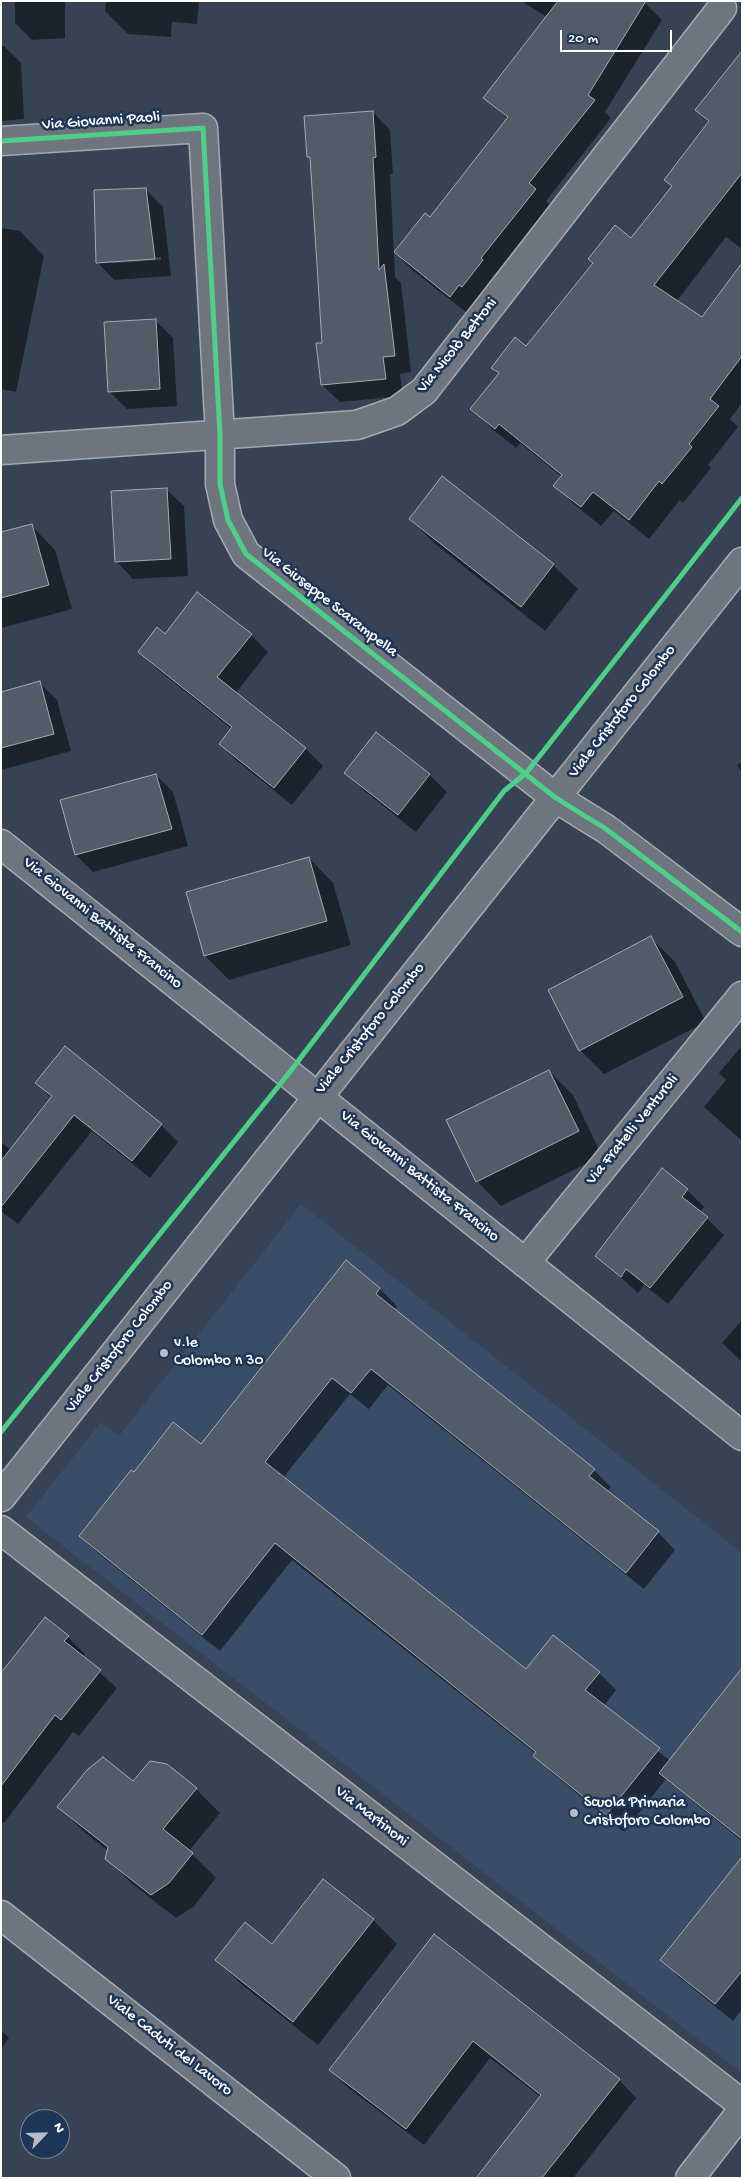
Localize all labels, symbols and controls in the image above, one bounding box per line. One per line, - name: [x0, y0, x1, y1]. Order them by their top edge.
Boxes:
- scale bar: [563, 20, 676, 52]
- text: 20 m: [568, 30, 598, 48]
- street label: Via Giovanni Paoli: [41, 108, 161, 136]
- street label: Via Nicolò Bettoni: [414, 294, 502, 398]
- street label: Via Giuseppe Scarampella: [257, 544, 401, 662]
- street label: Viale Cristoforo Colombo: [565, 642, 681, 782]
- street label: Via Giovanni Battista Francino: [19, 854, 185, 994]
- street label: Viale Cristoforo Colombo: [312, 960, 430, 1098]
- street label: Via Fratelli Venturoli: [583, 1071, 683, 1189]
- street label: Via Giovanni Battista Francino: [336, 1107, 502, 1247]
- street label: Viale Cristoforo Colombo: [62, 1277, 178, 1417]
- place label: v.le Colombo n 30: [174, 1334, 263, 1372]
- marker: v.le Colombo n 30: [158, 1347, 170, 1359]
- street label: Via Martinoni: [331, 1782, 411, 1852]
- place label: Scuola Primaria Cristoforo Colombo: [584, 1794, 710, 1832]
- marker: Scuola Primaria Cristoforo Colombo: [568, 1807, 580, 1819]
- street label: Viale Caduti del Lavoro: [102, 1991, 236, 2101]
- north arrow: [20, 2109, 70, 2159]
- text: N: [49, 2120, 68, 2136]

